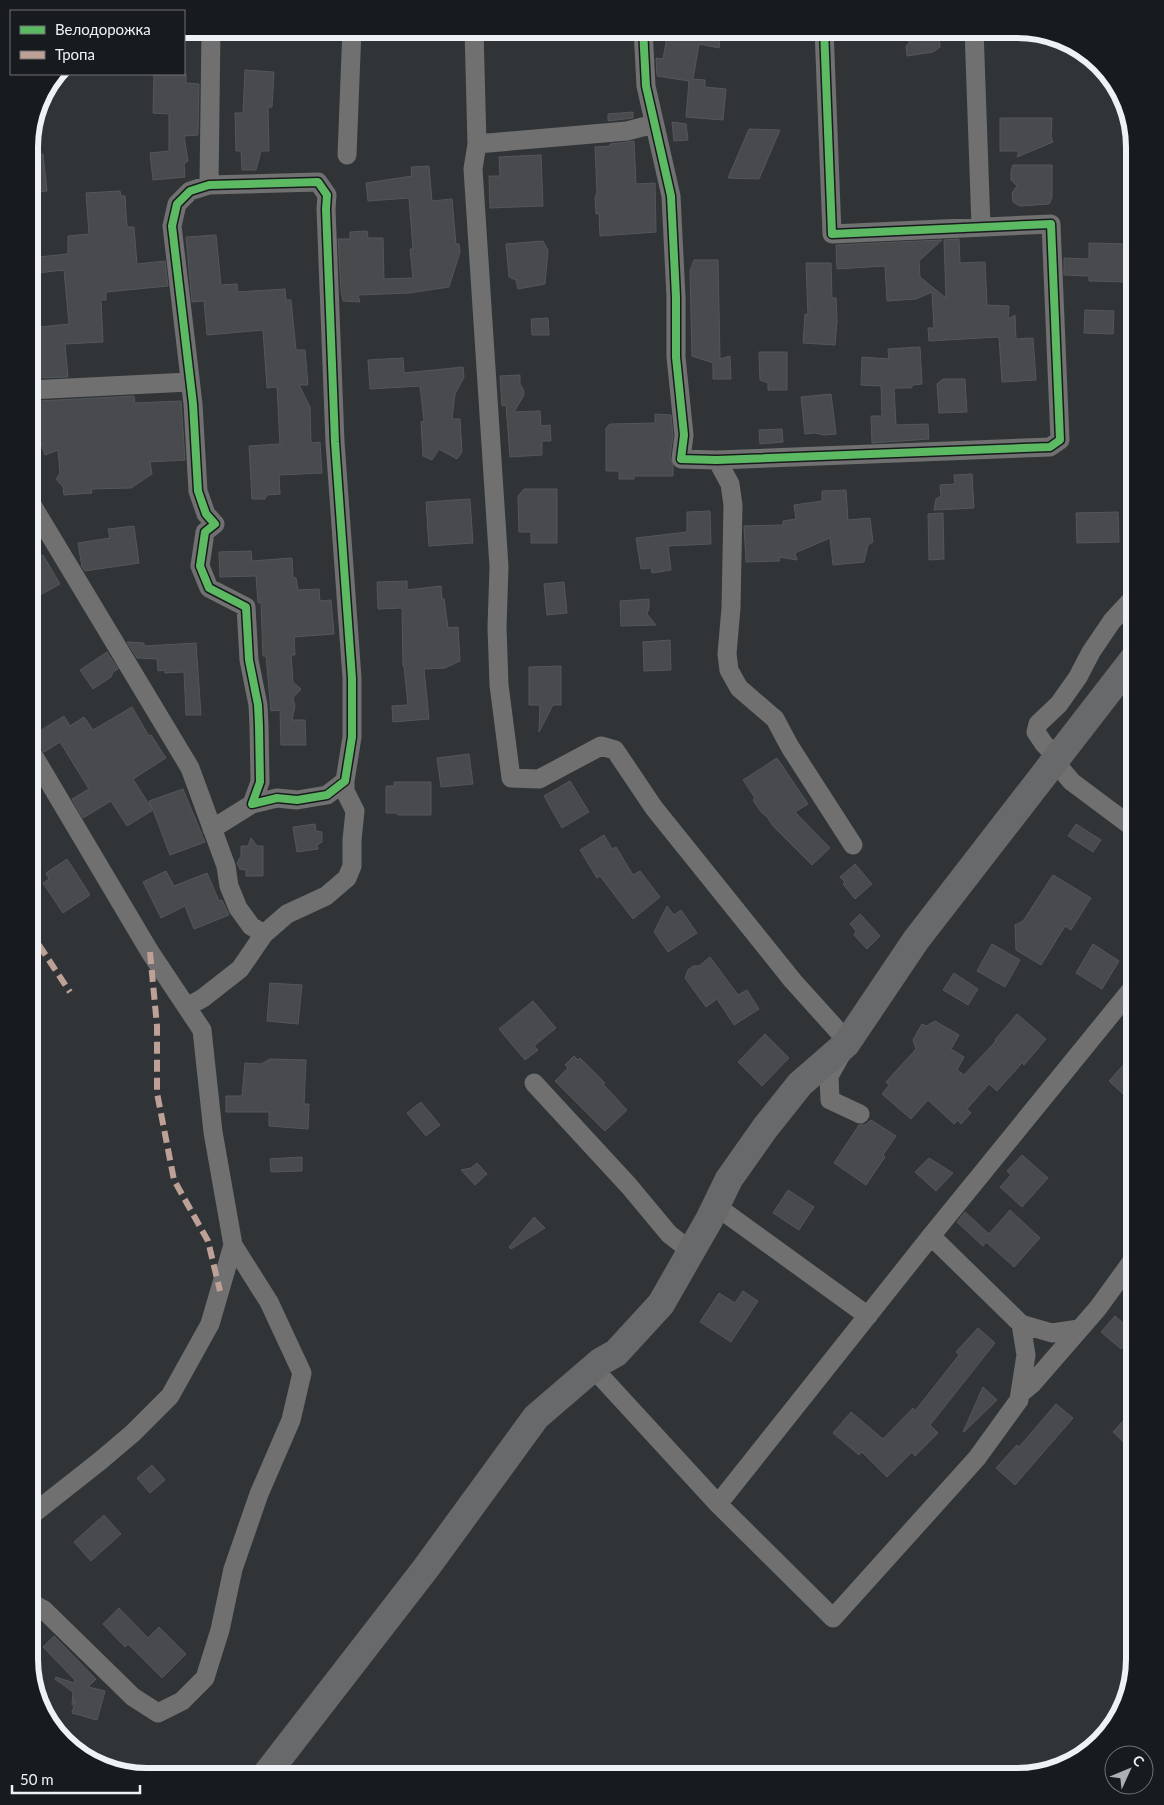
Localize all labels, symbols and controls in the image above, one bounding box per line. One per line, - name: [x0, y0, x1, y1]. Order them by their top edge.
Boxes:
- legend: [10, 10, 185, 75]
- text: Велодорожка: [55, 20, 151, 38]
- text: Тропа: [55, 45, 95, 63]
- north arrow: [1104, 1745, 1154, 1795]
- text: С: [1129, 1751, 1149, 1770]
- scale bar: [12, 1762, 140, 1794]
- text: 50 m: [20, 1770, 54, 1788]

